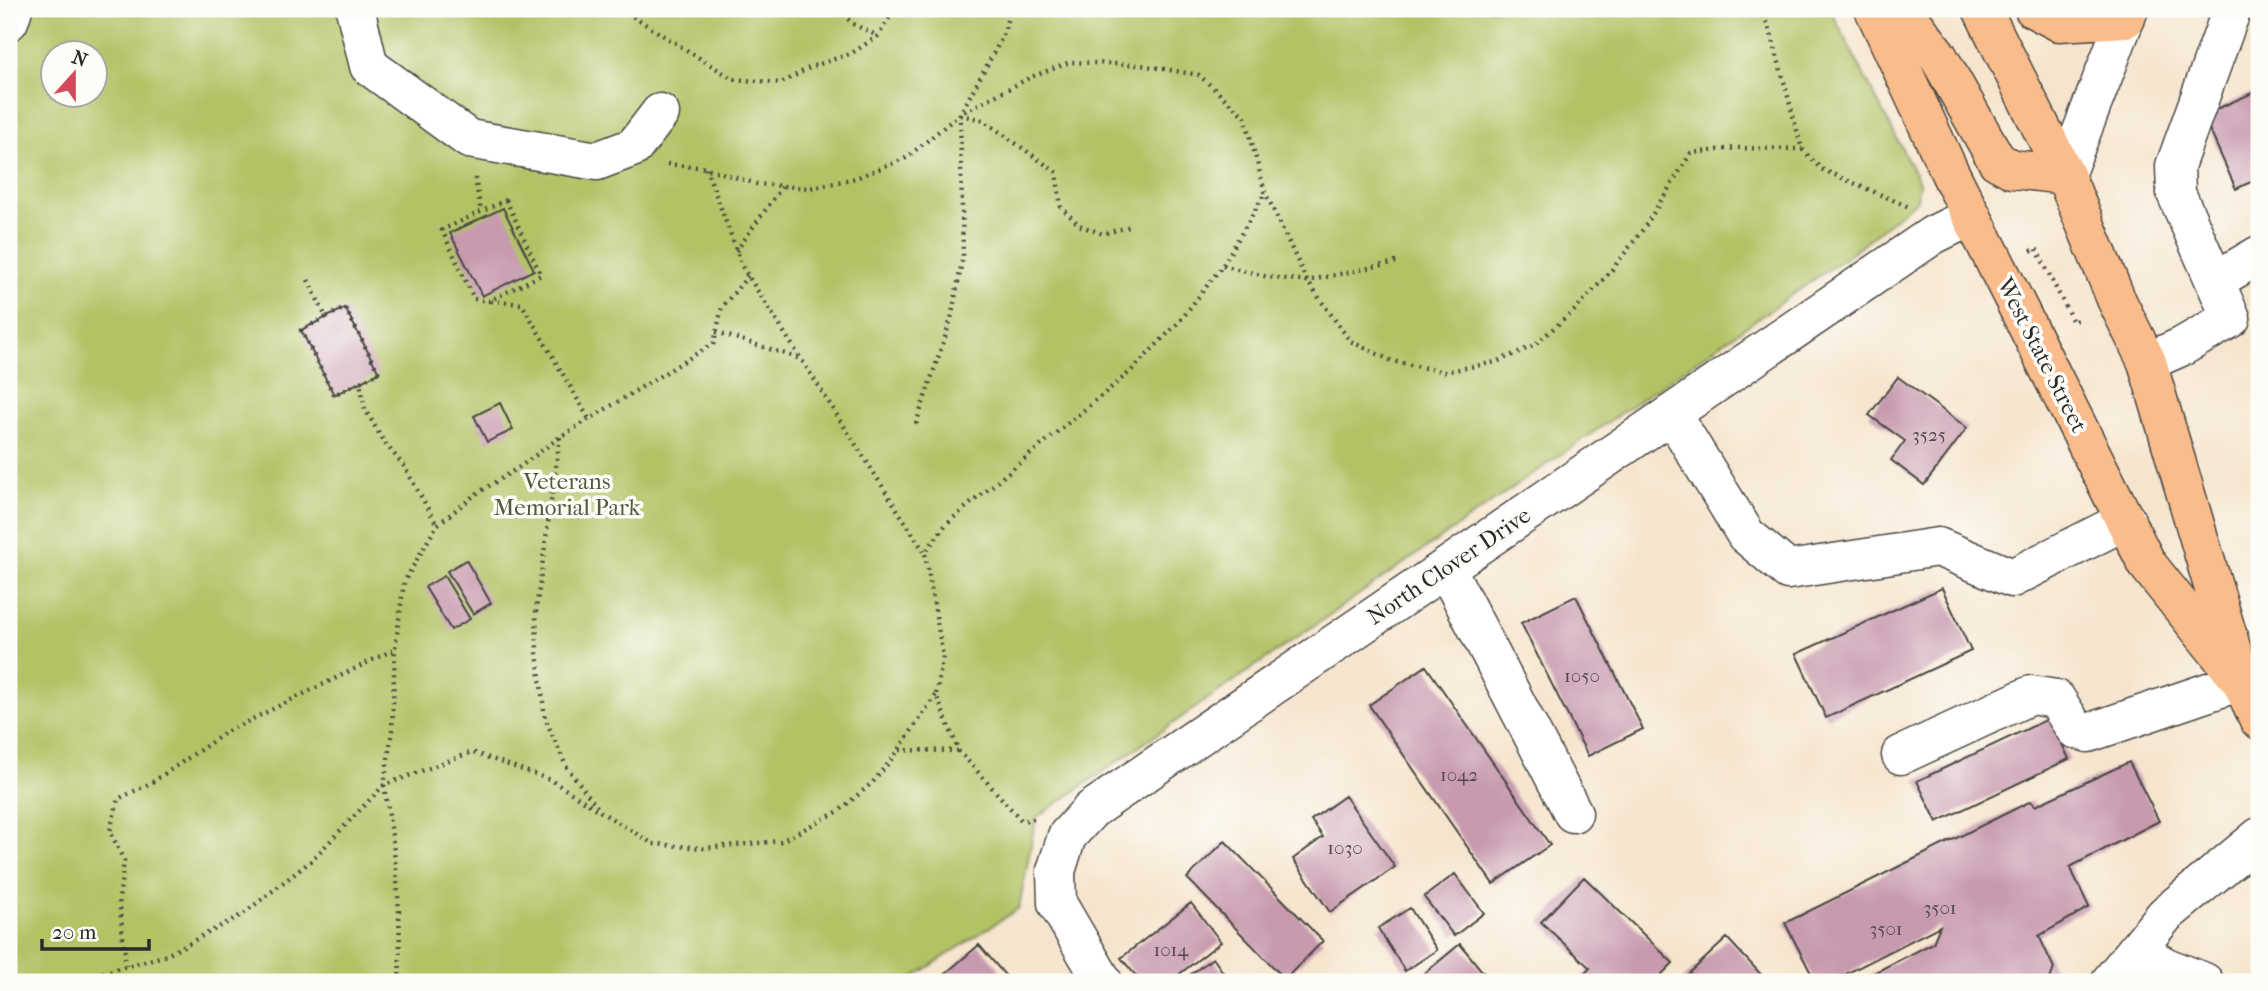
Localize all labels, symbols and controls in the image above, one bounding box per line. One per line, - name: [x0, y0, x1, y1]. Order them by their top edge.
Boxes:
- north arrow: [38, 38, 108, 108]
- text: N: [69, 46, 91, 72]
- street label: West State Street: [1991, 272, 2093, 437]
- house number: 3525: [1912, 424, 1946, 446]
- park label: Veterans Memorial Park: [494, 468, 642, 521]
- street label: North Clover Drive: [1362, 501, 1536, 631]
- house number: 1050: [1564, 665, 1600, 687]
- house number: 1042: [1440, 764, 1478, 786]
- house number: 1030: [1327, 837, 1363, 859]
- house number: 3501: [1923, 897, 1957, 919]
- scale bar: [42, 907, 149, 951]
- house number: 3501: [1869, 918, 1903, 940]
- text: 20 m: [52, 920, 97, 944]
- house number: 1014: [1153, 939, 1189, 961]

